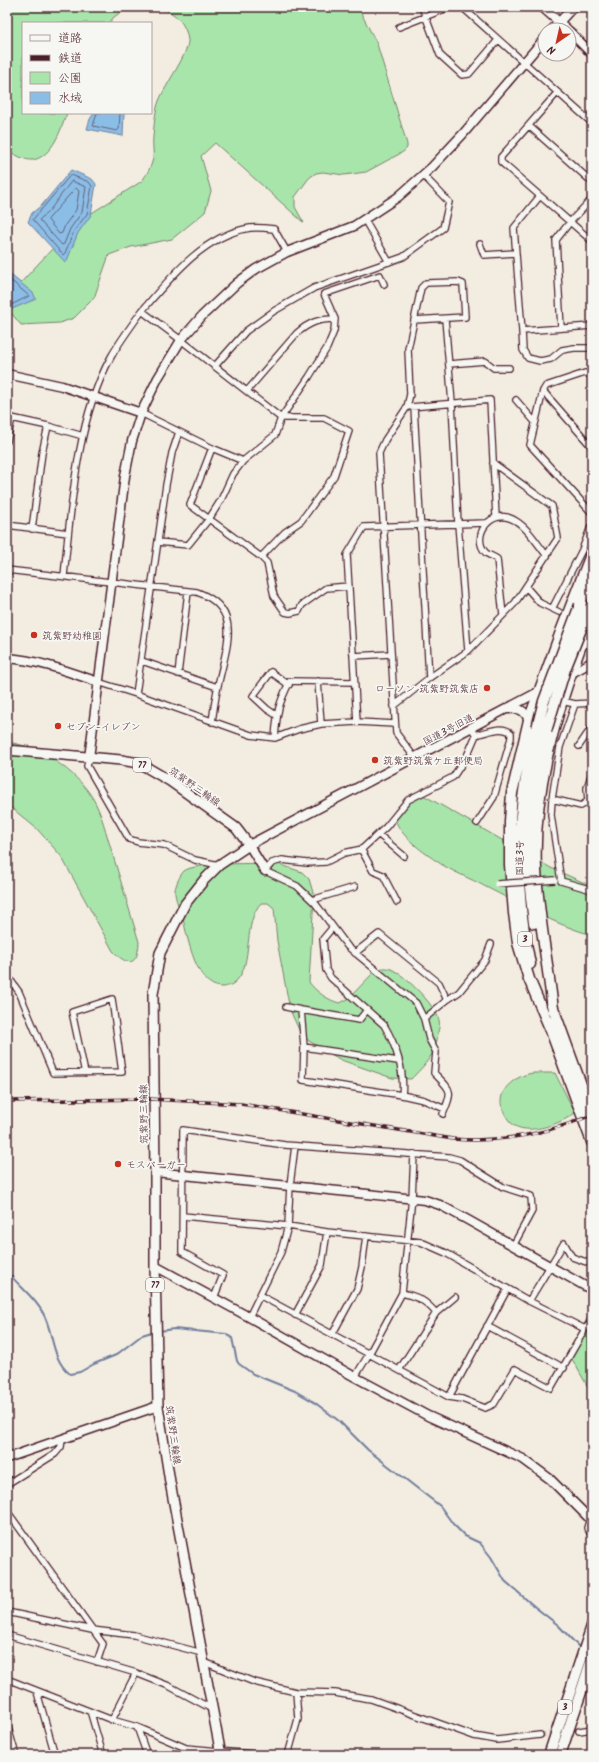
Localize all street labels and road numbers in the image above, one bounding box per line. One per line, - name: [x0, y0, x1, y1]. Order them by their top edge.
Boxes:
- street label: 国道3号旧道: [420, 710, 477, 750]
- road number: 77: [133, 758, 151, 772]
- street label: 筑紫野三輪線: [165, 763, 224, 811]
- street label: 国道3号: [512, 840, 528, 876]
- road number: 3: [518, 932, 532, 946]
- street label: 筑紫野三輪線: [135, 1084, 153, 1144]
- road number: 77: [146, 1278, 164, 1292]
- street label: 筑紫野三輪線: [161, 1404, 185, 1466]
- road number: 3: [558, 1700, 572, 1714]

